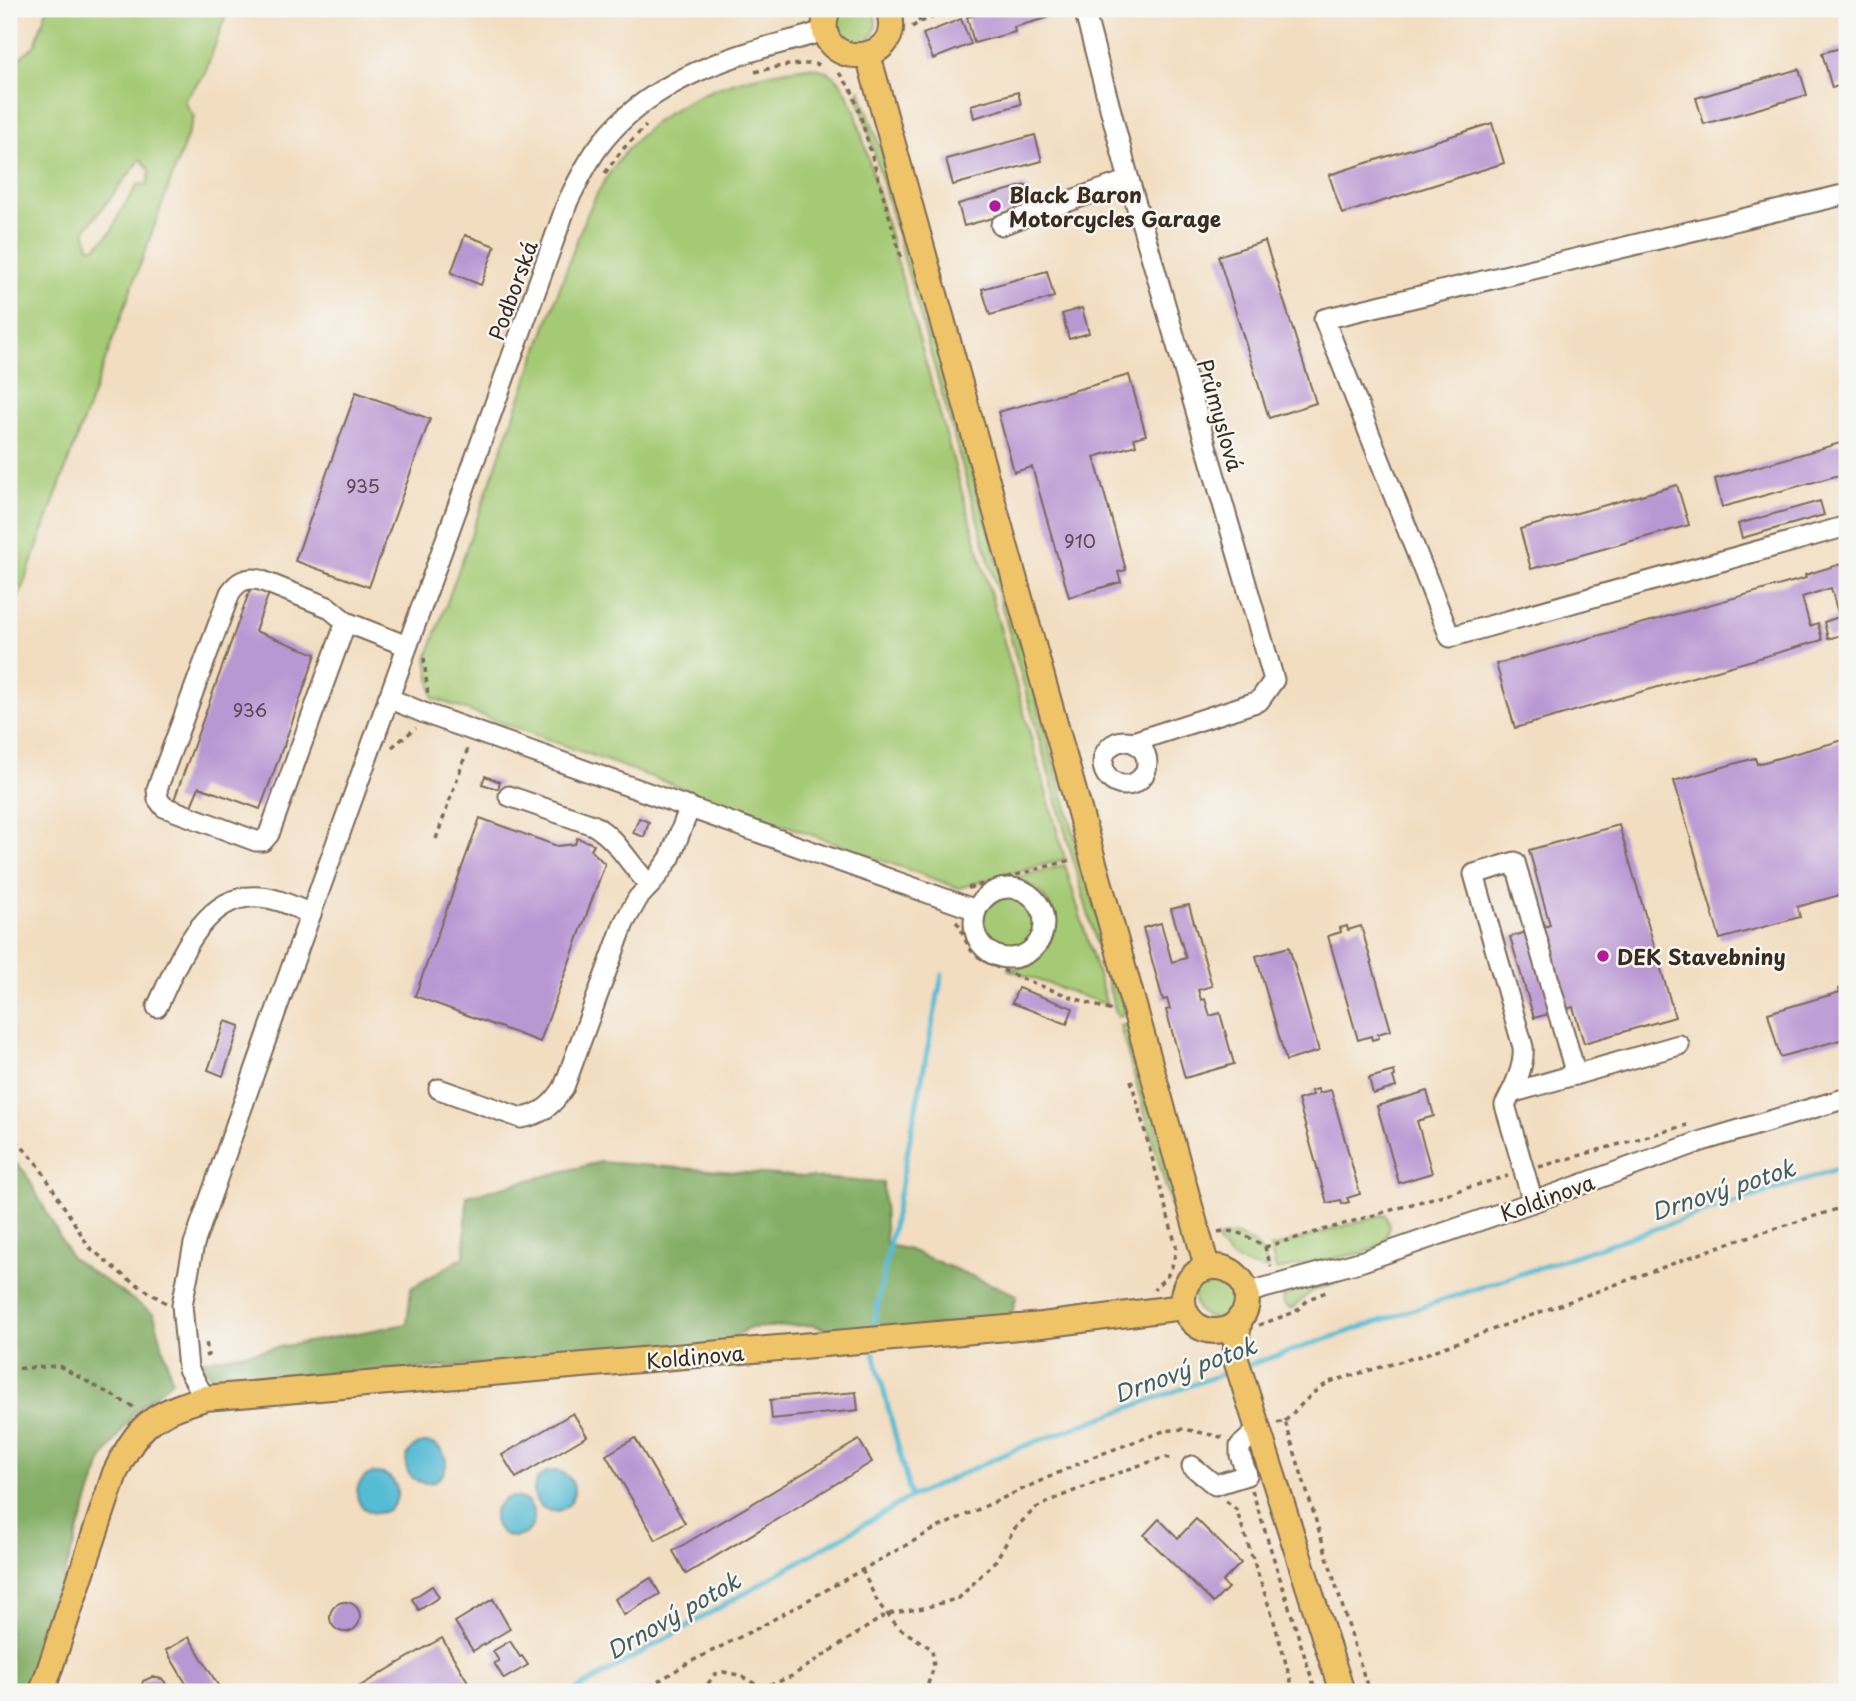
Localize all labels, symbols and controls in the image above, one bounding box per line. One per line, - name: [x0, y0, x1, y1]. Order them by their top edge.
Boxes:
- place label: Black Baron Motorcycles Garage: [1009, 178, 1221, 234]
- marker: Black Baron Motorcycles Garage: [987, 198, 1003, 214]
- street label: Podborská: [479, 236, 545, 344]
- street label: Průmyslová: [1190, 355, 1252, 475]
- house number: 935: [346, 472, 380, 499]
- house number: 910: [1064, 527, 1096, 554]
- house number: 936: [233, 696, 267, 723]
- place label: DEK Stavebniny: [1617, 940, 1786, 972]
- marker: DEK Stavebniny: [1595, 948, 1611, 964]
- water label: Drnový potok: [1646, 1149, 1800, 1229]
- street label: Koldinova: [1495, 1165, 1599, 1229]
- water label: Drnový potok: [1109, 1327, 1262, 1411]
- street label: Koldinova: [645, 1336, 746, 1376]
- water label: Drnový potok: [600, 1562, 747, 1668]

